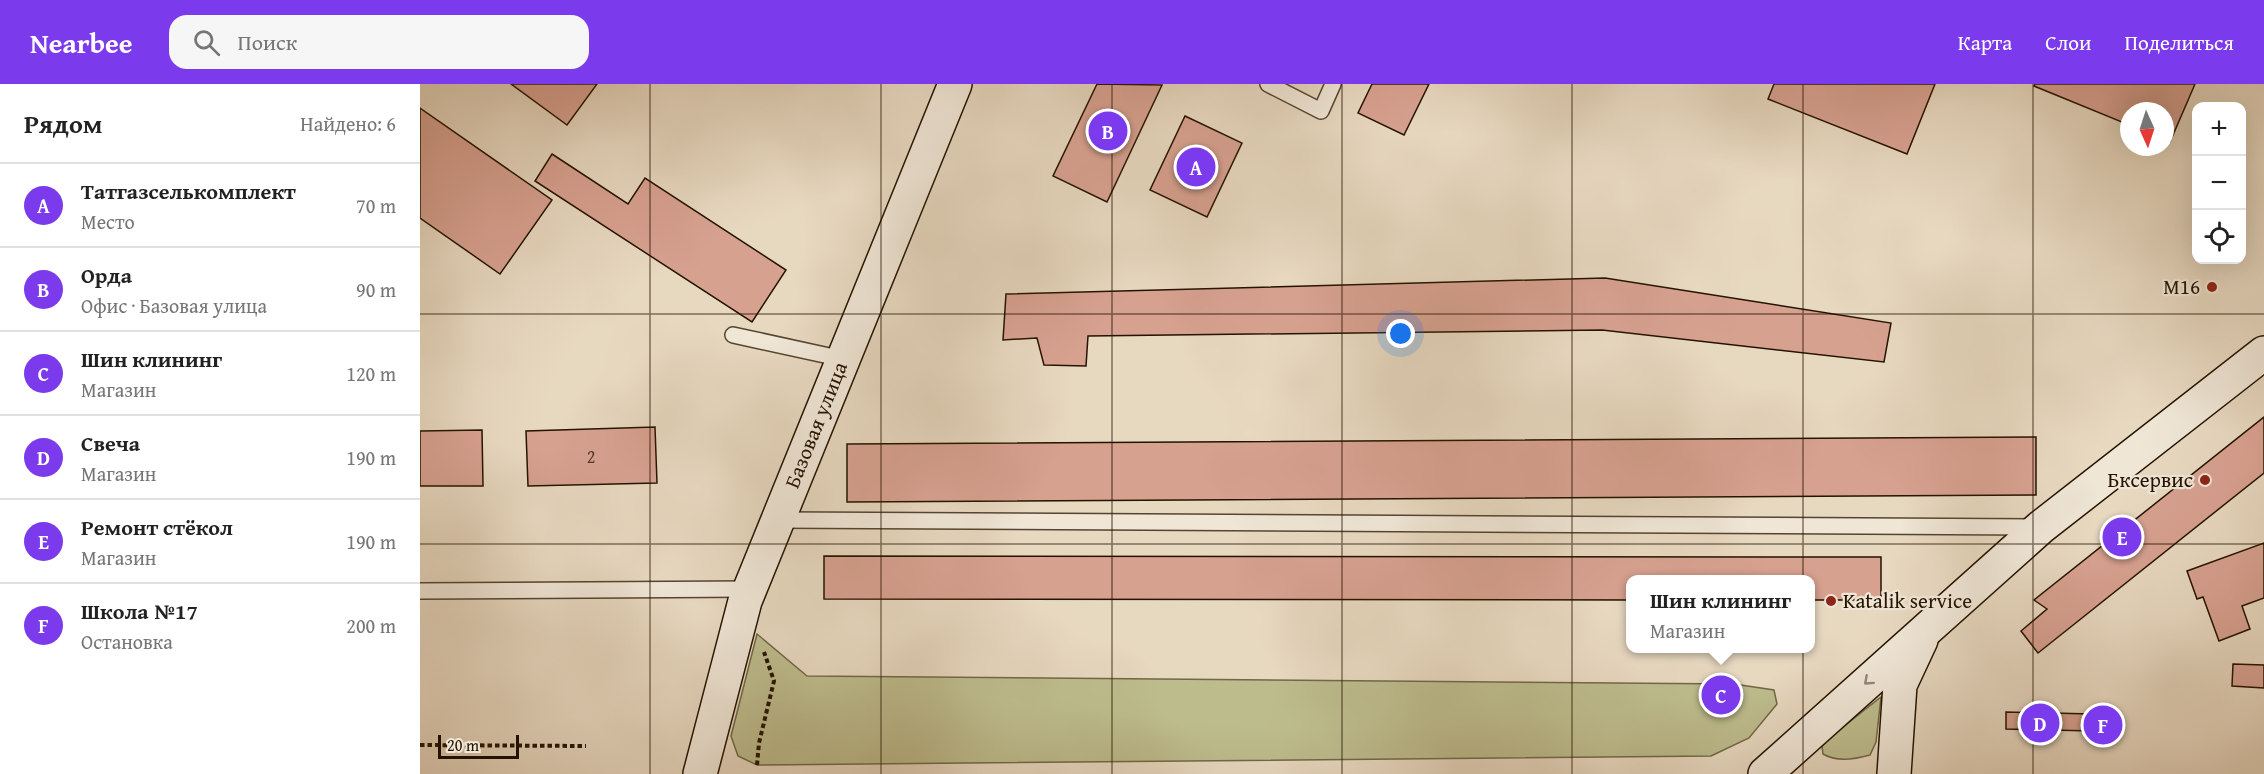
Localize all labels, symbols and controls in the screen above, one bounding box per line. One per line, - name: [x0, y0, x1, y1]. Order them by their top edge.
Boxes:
- search box: [169, 15, 589, 69]
- text: Nearbee: [30, 22, 133, 63]
- icon: search: [190, 26, 223, 59]
- text: Поиск: [238, 26, 297, 58]
- text: Карта: [1958, 27, 2012, 58]
- text: Слои: [2045, 27, 2091, 58]
- text: Поделиться: [2124, 27, 2234, 58]
- north arrow: [2120, 102, 2174, 156]
- map controls: [2192, 102, 2246, 264]
- button: +: [2192, 102, 2246, 156]
- text: Рядом: [24, 104, 102, 143]
- pin: B: [1088, 108, 1128, 154]
- text: Найдено: 6: [300, 109, 396, 138]
- pin: A: [1176, 144, 1216, 190]
- button: −: [2192, 156, 2246, 210]
- text: Татгазселькомплект: [81, 175, 296, 207]
- text: A: [37, 191, 50, 220]
- text: 70 m: [356, 191, 396, 220]
- text: Место: [81, 207, 135, 236]
- button: locate: [2192, 210, 2246, 264]
- text: Орда: [81, 259, 132, 291]
- place label: М16: [2163, 271, 2200, 302]
- text: B: [37, 275, 50, 304]
- text: 90 m: [356, 275, 396, 304]
- marker: М16: [2205, 280, 2219, 294]
- text: Офис · Базовая улица: [81, 291, 267, 320]
- your location: [1386, 319, 1415, 348]
- text: Шин клининг: [81, 343, 222, 375]
- street label: Базовая улица: [776, 357, 855, 493]
- text: C: [38, 359, 49, 388]
- text: 120 m: [346, 359, 396, 388]
- text: Магазин: [81, 375, 156, 404]
- text: Свеча: [81, 427, 140, 459]
- text: D: [37, 443, 50, 472]
- text: 190 m: [346, 443, 396, 472]
- house number: 2: [587, 443, 595, 470]
- text: Магазин: [81, 459, 156, 488]
- place label: Бксервис: [2108, 464, 2193, 495]
- marker: Бксервис: [2198, 473, 2212, 487]
- text: Ремонт стёкол: [81, 511, 233, 543]
- pin: E: [2102, 514, 2142, 560]
- text: E: [38, 527, 49, 556]
- text: 190 m: [346, 527, 396, 556]
- text: Магазин: [81, 543, 156, 572]
- popup: [1626, 575, 1815, 653]
- text: Шин клининг: [1650, 584, 1791, 616]
- place label: Katalik service: [1843, 585, 1972, 616]
- marker: Katalik service: [1824, 594, 1838, 608]
- text: Школа №17: [81, 595, 198, 627]
- text: F: [38, 611, 49, 640]
- text: 200 m: [346, 611, 396, 640]
- text: Магазин: [1650, 616, 1725, 645]
- text: Остановка: [81, 627, 173, 656]
- pin: C: [1702, 672, 1740, 718]
- one-way arrow: [1864, 674, 1875, 685]
- pin: D: [2020, 700, 2060, 746]
- pin: F: [2084, 702, 2122, 748]
- scale bar: [438, 732, 519, 760]
- text: 20 m: [447, 733, 479, 757]

